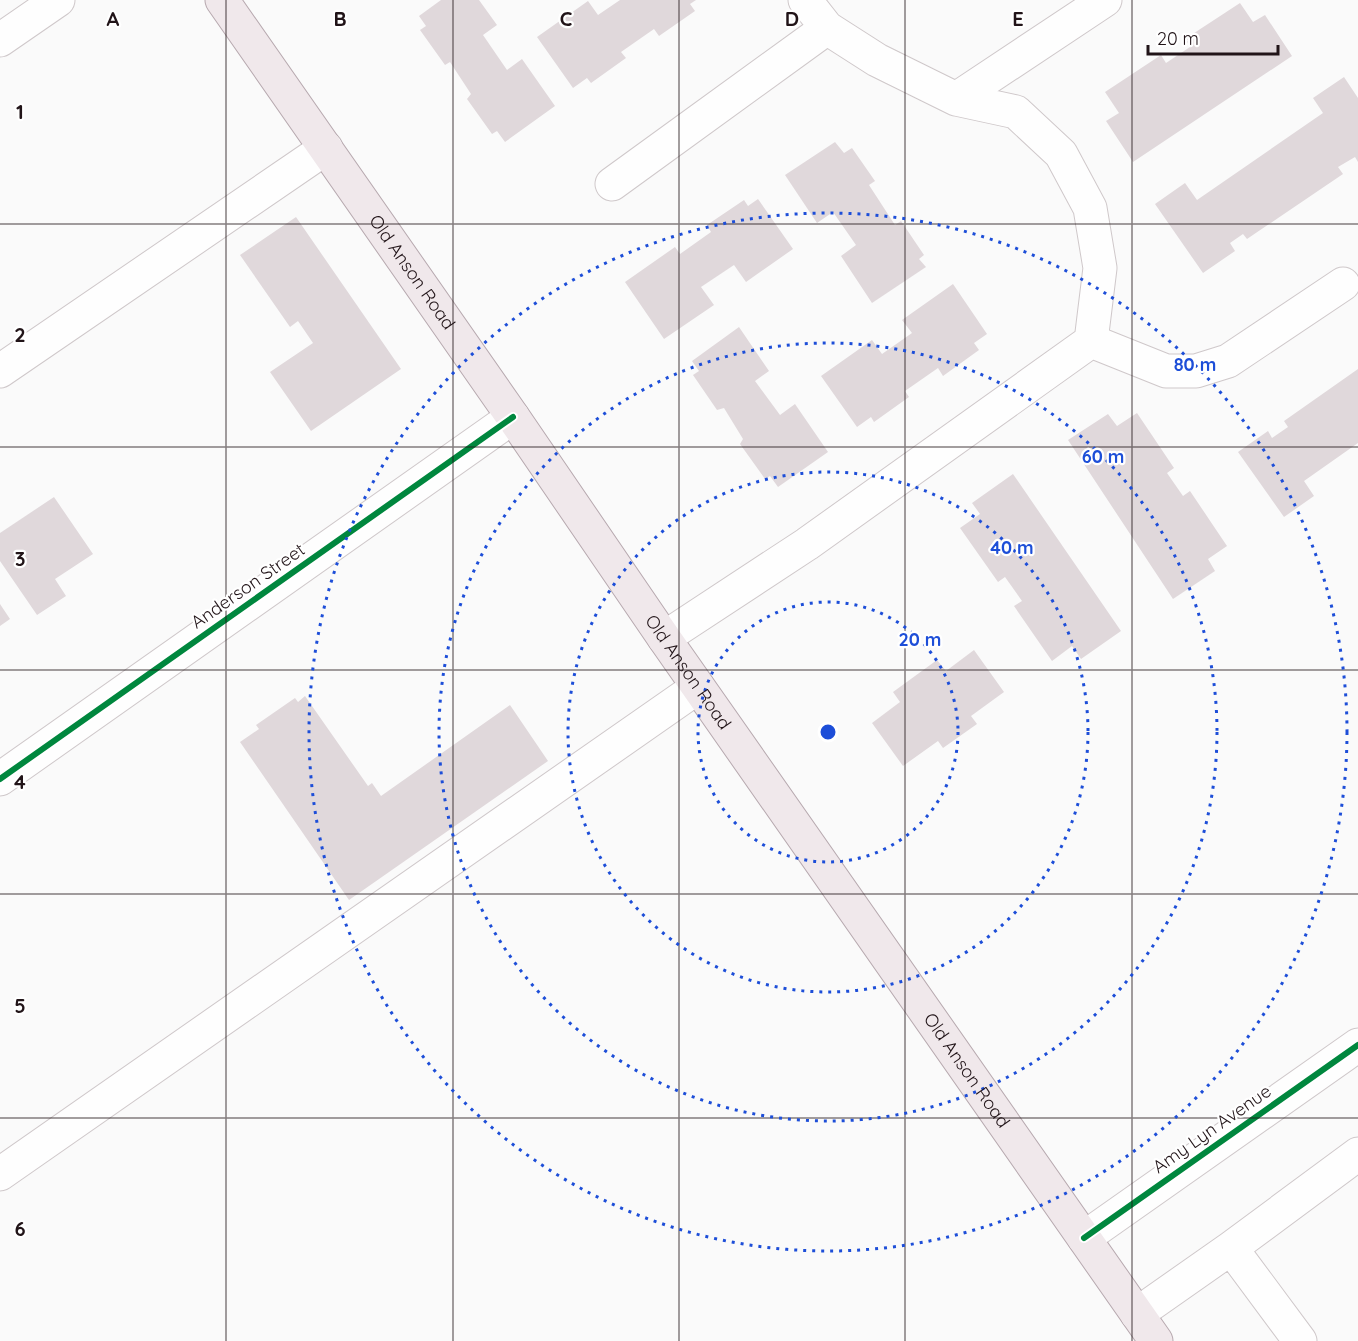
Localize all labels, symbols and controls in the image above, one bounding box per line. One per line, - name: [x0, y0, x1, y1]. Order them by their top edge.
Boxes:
- text: A: [107, 6, 120, 31]
- text: B: [333, 6, 347, 31]
- text: C: [560, 6, 573, 31]
- text: D: [785, 6, 799, 31]
- text: E: [1012, 6, 1024, 31]
- scale bar: [1148, 18, 1278, 56]
- text: 20 m: [1157, 27, 1199, 50]
- text: 1: [16, 99, 24, 124]
- street label: Old Anson Road: [364, 210, 460, 334]
- text: 2: [14, 322, 26, 347]
- text: 80 m: [1174, 353, 1216, 376]
- text: 60 m: [1082, 445, 1124, 468]
- text: 40 m: [990, 536, 1034, 559]
- street label: Anderson Street: [186, 538, 309, 633]
- text: 3: [15, 546, 25, 571]
- street label: Old Anson Road: [640, 610, 737, 734]
- text: 20 m: [899, 628, 941, 651]
- centre of rings: [818, 722, 838, 742]
- text: 4: [14, 769, 26, 794]
- text: 5: [14, 993, 26, 1018]
- street label: Old Anson Road: [919, 1008, 1015, 1132]
- street label: Amy Lyn Avenue: [1148, 1079, 1275, 1178]
- text: 6: [14, 1216, 26, 1241]

